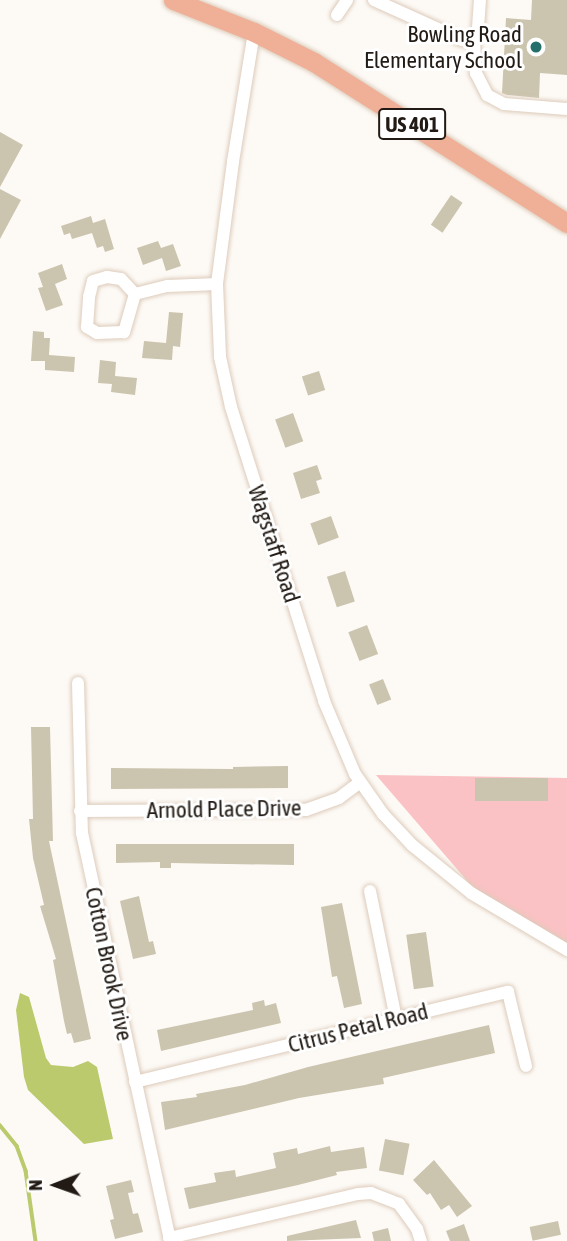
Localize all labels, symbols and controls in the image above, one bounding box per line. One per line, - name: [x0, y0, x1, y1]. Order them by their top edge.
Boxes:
- place label: Bowling Road Elementary School: [364, 20, 522, 74]
- marker: Bowling Road Elementary School: [528, 39, 544, 55]
- road number: US 401: [377, 106, 447, 142]
- street label: Wagstaff Road: [242, 482, 306, 606]
- street label: Arnold Place Drive: [146, 794, 302, 824]
- street label: Cotton Brook Drive: [79, 885, 139, 1043]
- street label: Citrus Petal Road: [285, 997, 431, 1059]
- north arrow: [21, 1150, 91, 1220]
- text: N: [24, 1180, 46, 1191]

